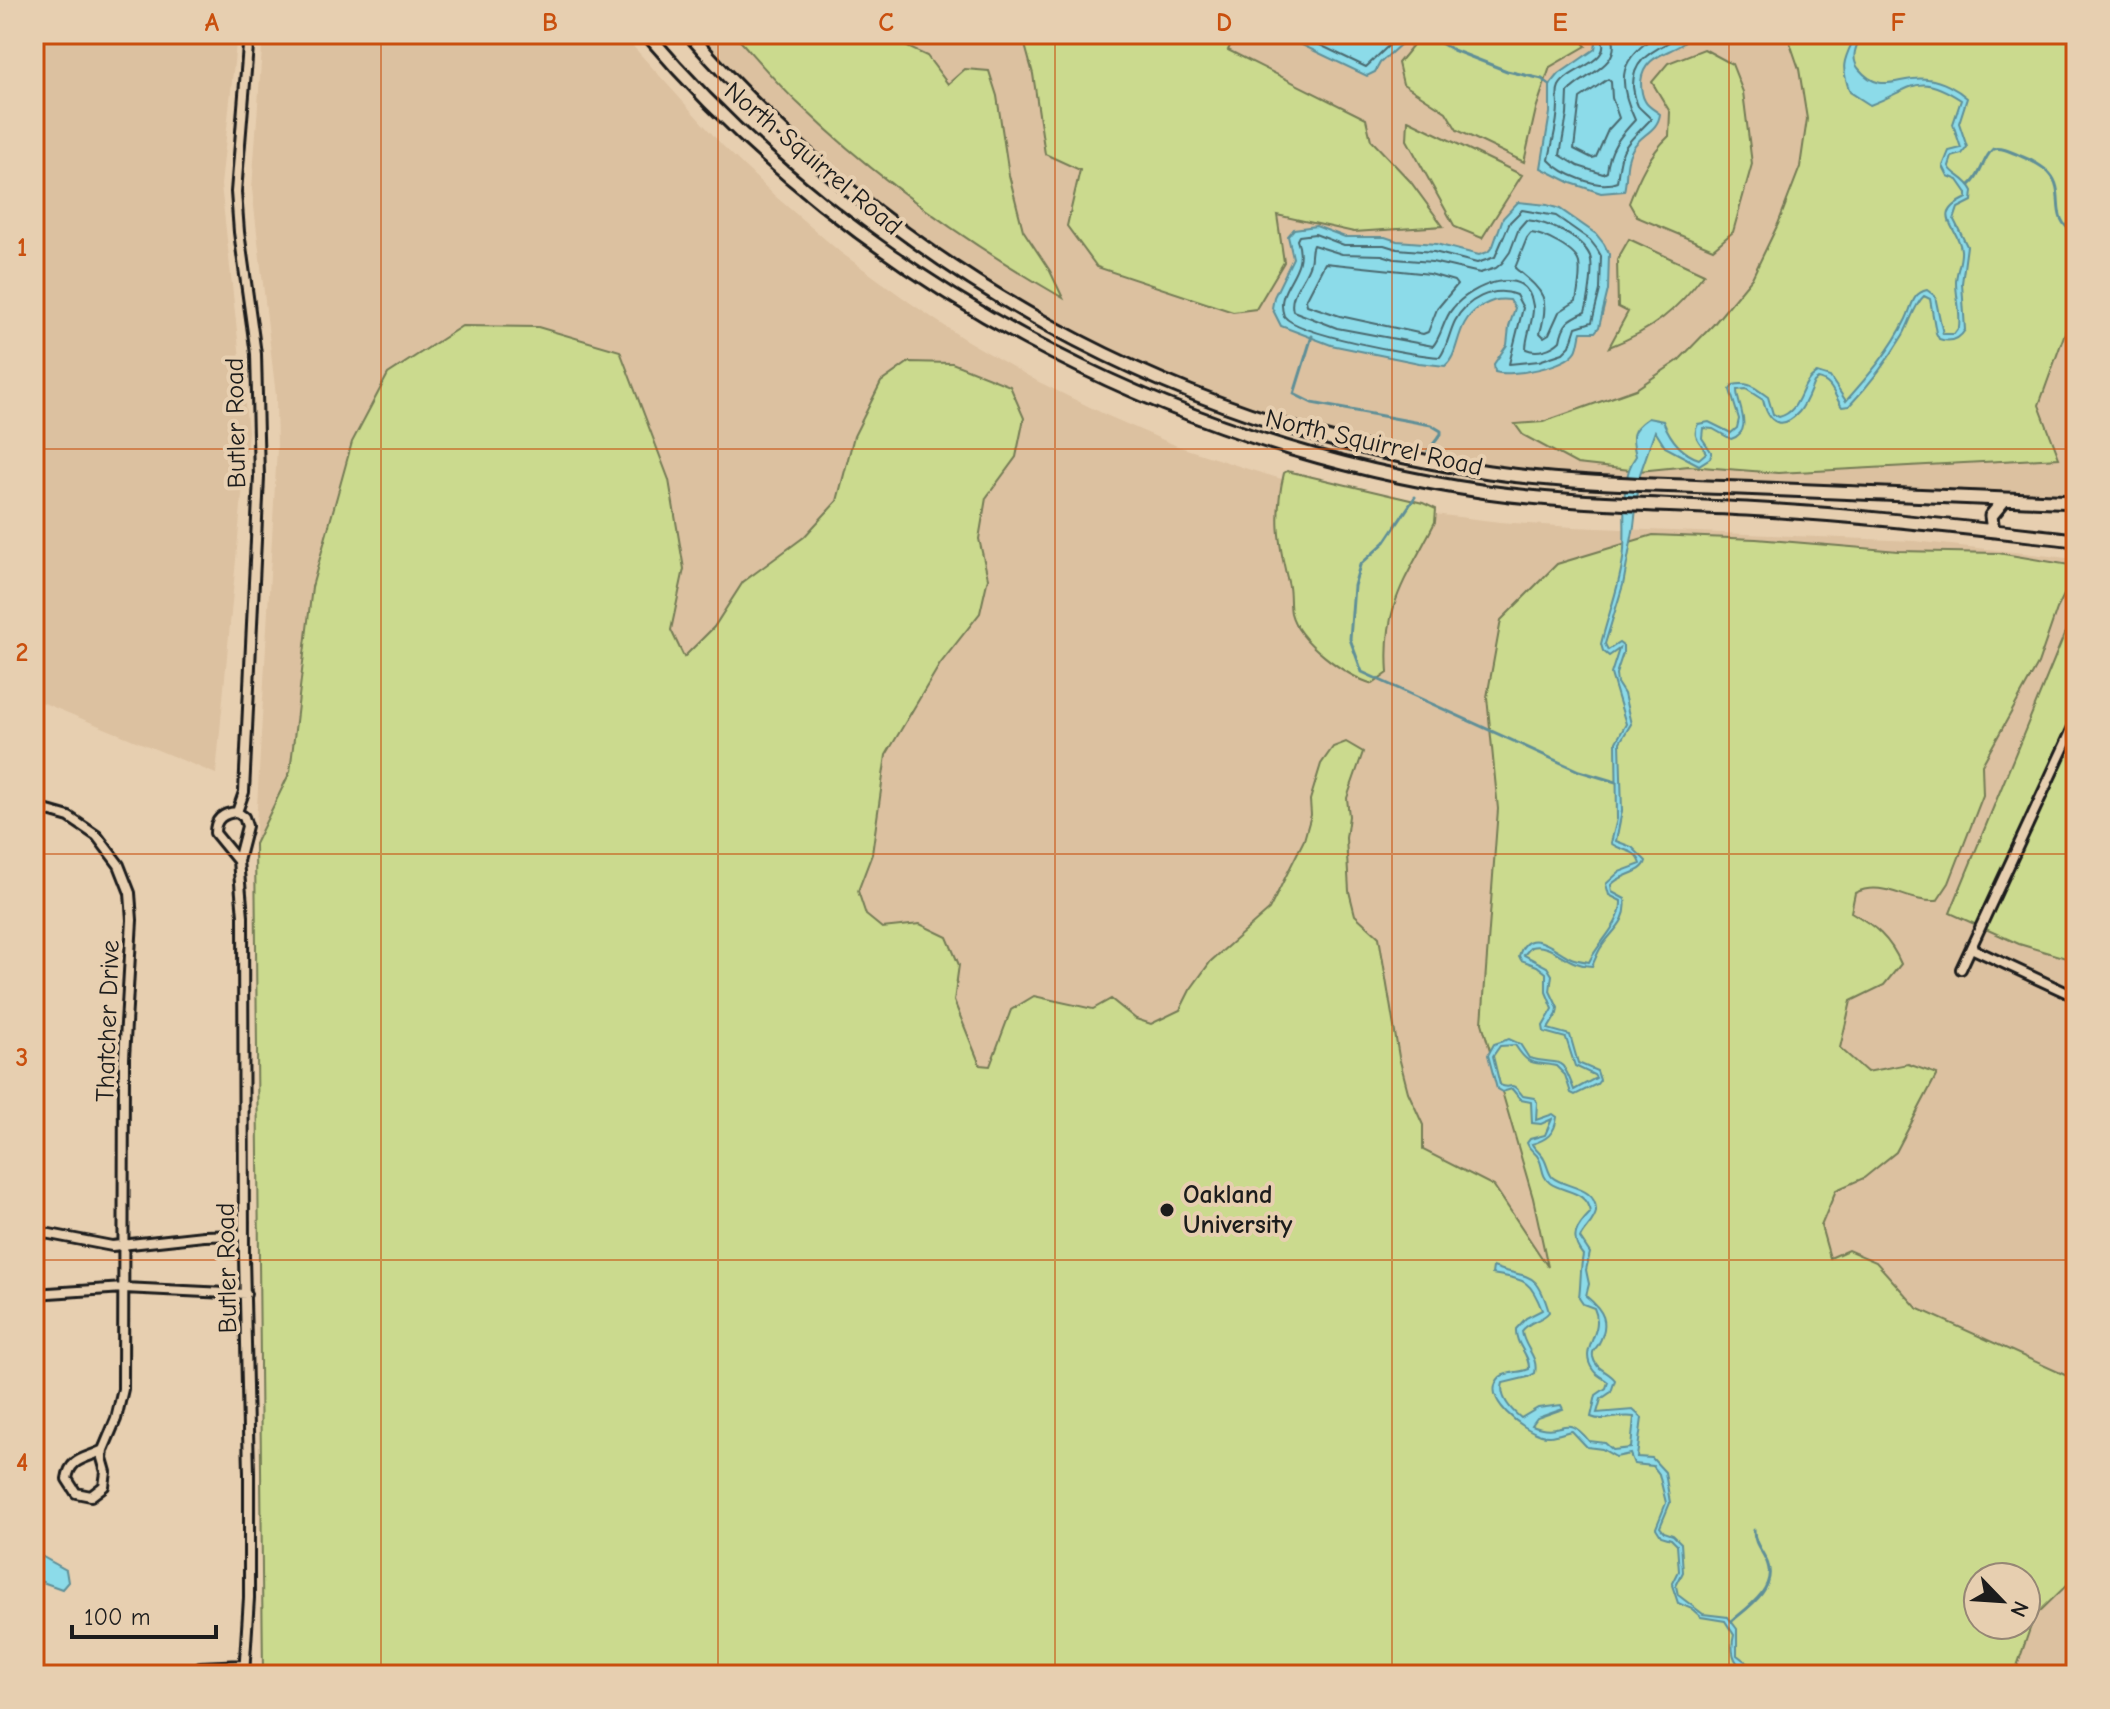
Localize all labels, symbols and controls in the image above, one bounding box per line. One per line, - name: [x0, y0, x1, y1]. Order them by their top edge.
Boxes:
- text: A: [205, 8, 220, 38]
- text: B: [542, 8, 558, 38]
- text: C: [878, 8, 894, 38]
- text: D: [1216, 8, 1232, 38]
- text: E: [1552, 8, 1568, 38]
- text: F: [1890, 8, 1906, 38]
- street label: North Squirrel Road: [718, 76, 908, 242]
- text: 1: [17, 233, 27, 263]
- street label: Butler Road: [220, 357, 252, 489]
- street label: North Squirrel Road: [1263, 403, 1485, 483]
- text: 2: [16, 638, 28, 668]
- street label: Thatcher Drive: [90, 939, 126, 1103]
- text: 3: [16, 1043, 28, 1073]
- place label: Oakland University: [1183, 1180, 1293, 1240]
- marker: Oakland University: [1158, 1201, 1176, 1219]
- street label: Butler Road: [211, 1202, 243, 1334]
- text: 4: [16, 1448, 28, 1478]
- north arrow: [1962, 1561, 2042, 1641]
- scale bar: [72, 1589, 216, 1639]
- text: N: [2004, 1597, 2034, 1621]
- text: 100 m: [84, 1603, 151, 1631]

